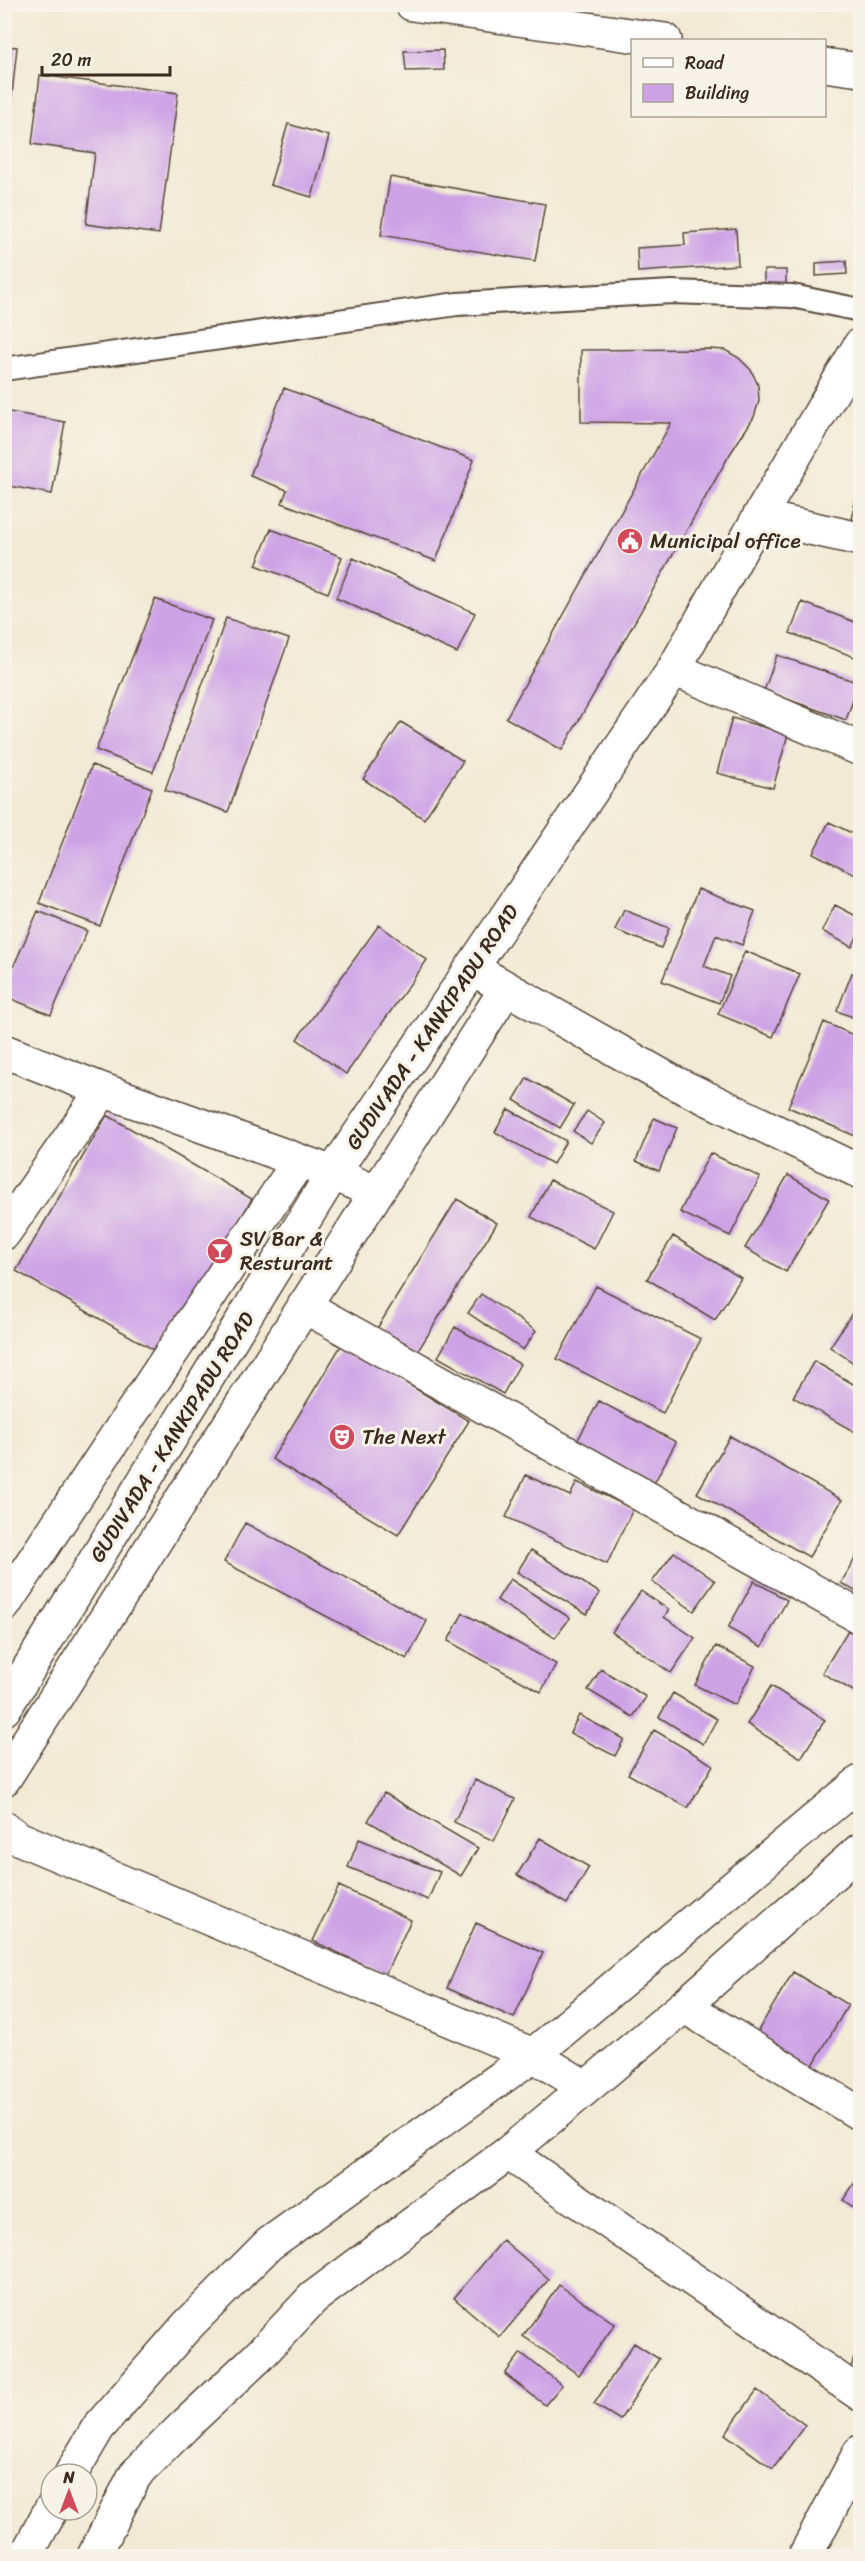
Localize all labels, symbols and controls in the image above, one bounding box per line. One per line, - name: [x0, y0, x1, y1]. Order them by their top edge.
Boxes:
- scale bar: [42, 39, 170, 77]
- legend: [631, 39, 826, 117]
- text: 20 m: [51, 44, 91, 76]
- text: Road: [685, 47, 725, 79]
- text: Building: [685, 77, 749, 109]
- place label: Municipal office: [650, 522, 801, 560]
- public building icon: Municipal office: [615, 526, 645, 556]
- street label: GUDIVADA - KANKIPADU ROAD: [335, 896, 529, 1158]
- place label: SV Bar & Resturant: [240, 1220, 333, 1282]
- bar icon: SV Bar & Resturant: [205, 1236, 235, 1266]
- street label: GUDIVADA - KANKIPADU ROAD: [79, 1304, 265, 1570]
- place label: The Next: [362, 1418, 447, 1456]
- theatre icon: The Next: [327, 1422, 357, 1452]
- north arrow: [39, 2462, 99, 2522]
- text: N: [62, 2463, 75, 2492]

